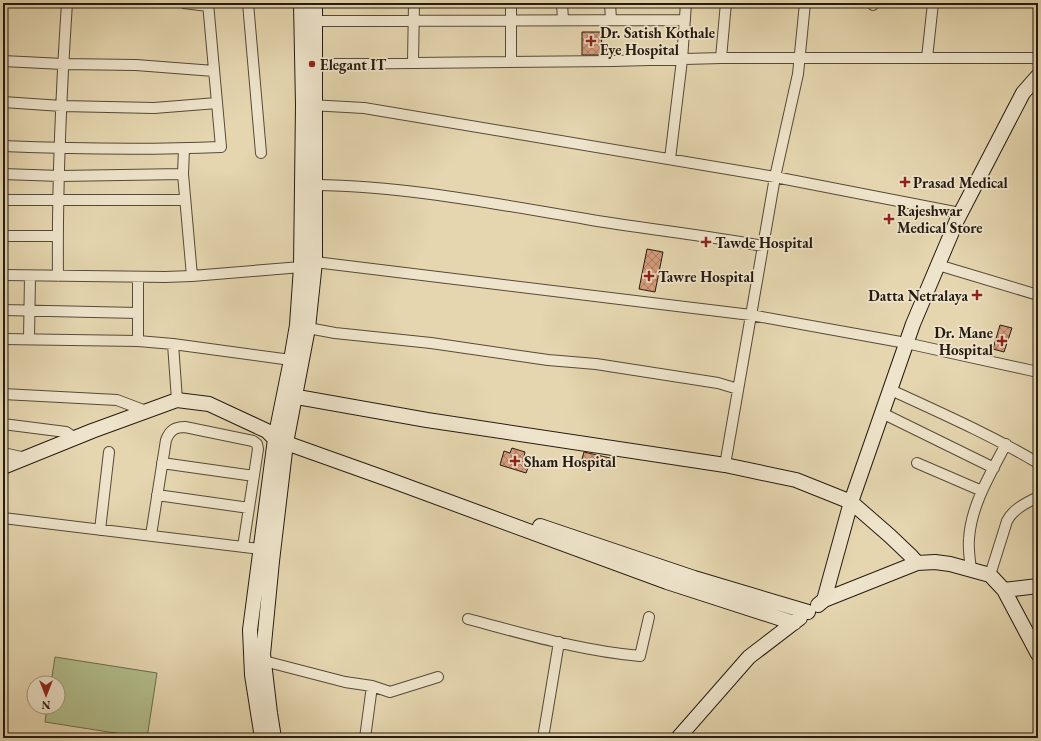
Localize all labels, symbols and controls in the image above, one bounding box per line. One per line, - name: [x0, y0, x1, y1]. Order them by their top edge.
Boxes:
- place label: Dr. Satish Kothale Eye Hospital: [600, 23, 715, 59]
- marker: Dr. Satish Kothale Eye Hospital: [585, 35, 597, 47]
- place label: Elegant IT: [320, 55, 387, 74]
- marker: Elegant IT: [307, 59, 317, 69]
- place label: Prasad Medical: [913, 173, 1009, 192]
- marker: Prasad Medical: [900, 177, 910, 187]
- place label: Rajeshwar Medical Store: [897, 201, 983, 237]
- marker: Rajeshwar Medical Store: [884, 214, 894, 224]
- place label: Tawde Hospital: [715, 233, 814, 252]
- marker: Tawde Hospital: [700, 236, 712, 248]
- place label: Tawre Hospital: [658, 267, 755, 286]
- marker: Tawre Hospital: [643, 270, 655, 282]
- place label: Datta Netralaya: [868, 286, 968, 305]
- marker: Datta Netralaya: [971, 289, 983, 301]
- place label: Dr. Mane Hospital: [934, 323, 994, 359]
- marker: Dr. Mane Hospital: [996, 335, 1008, 347]
- place label: Sham Hospital: [524, 452, 617, 471]
- marker: Sham Hospital: [509, 455, 521, 467]
- north arrow: [26, 675, 66, 715]
- text: N: [41, 698, 50, 712]

